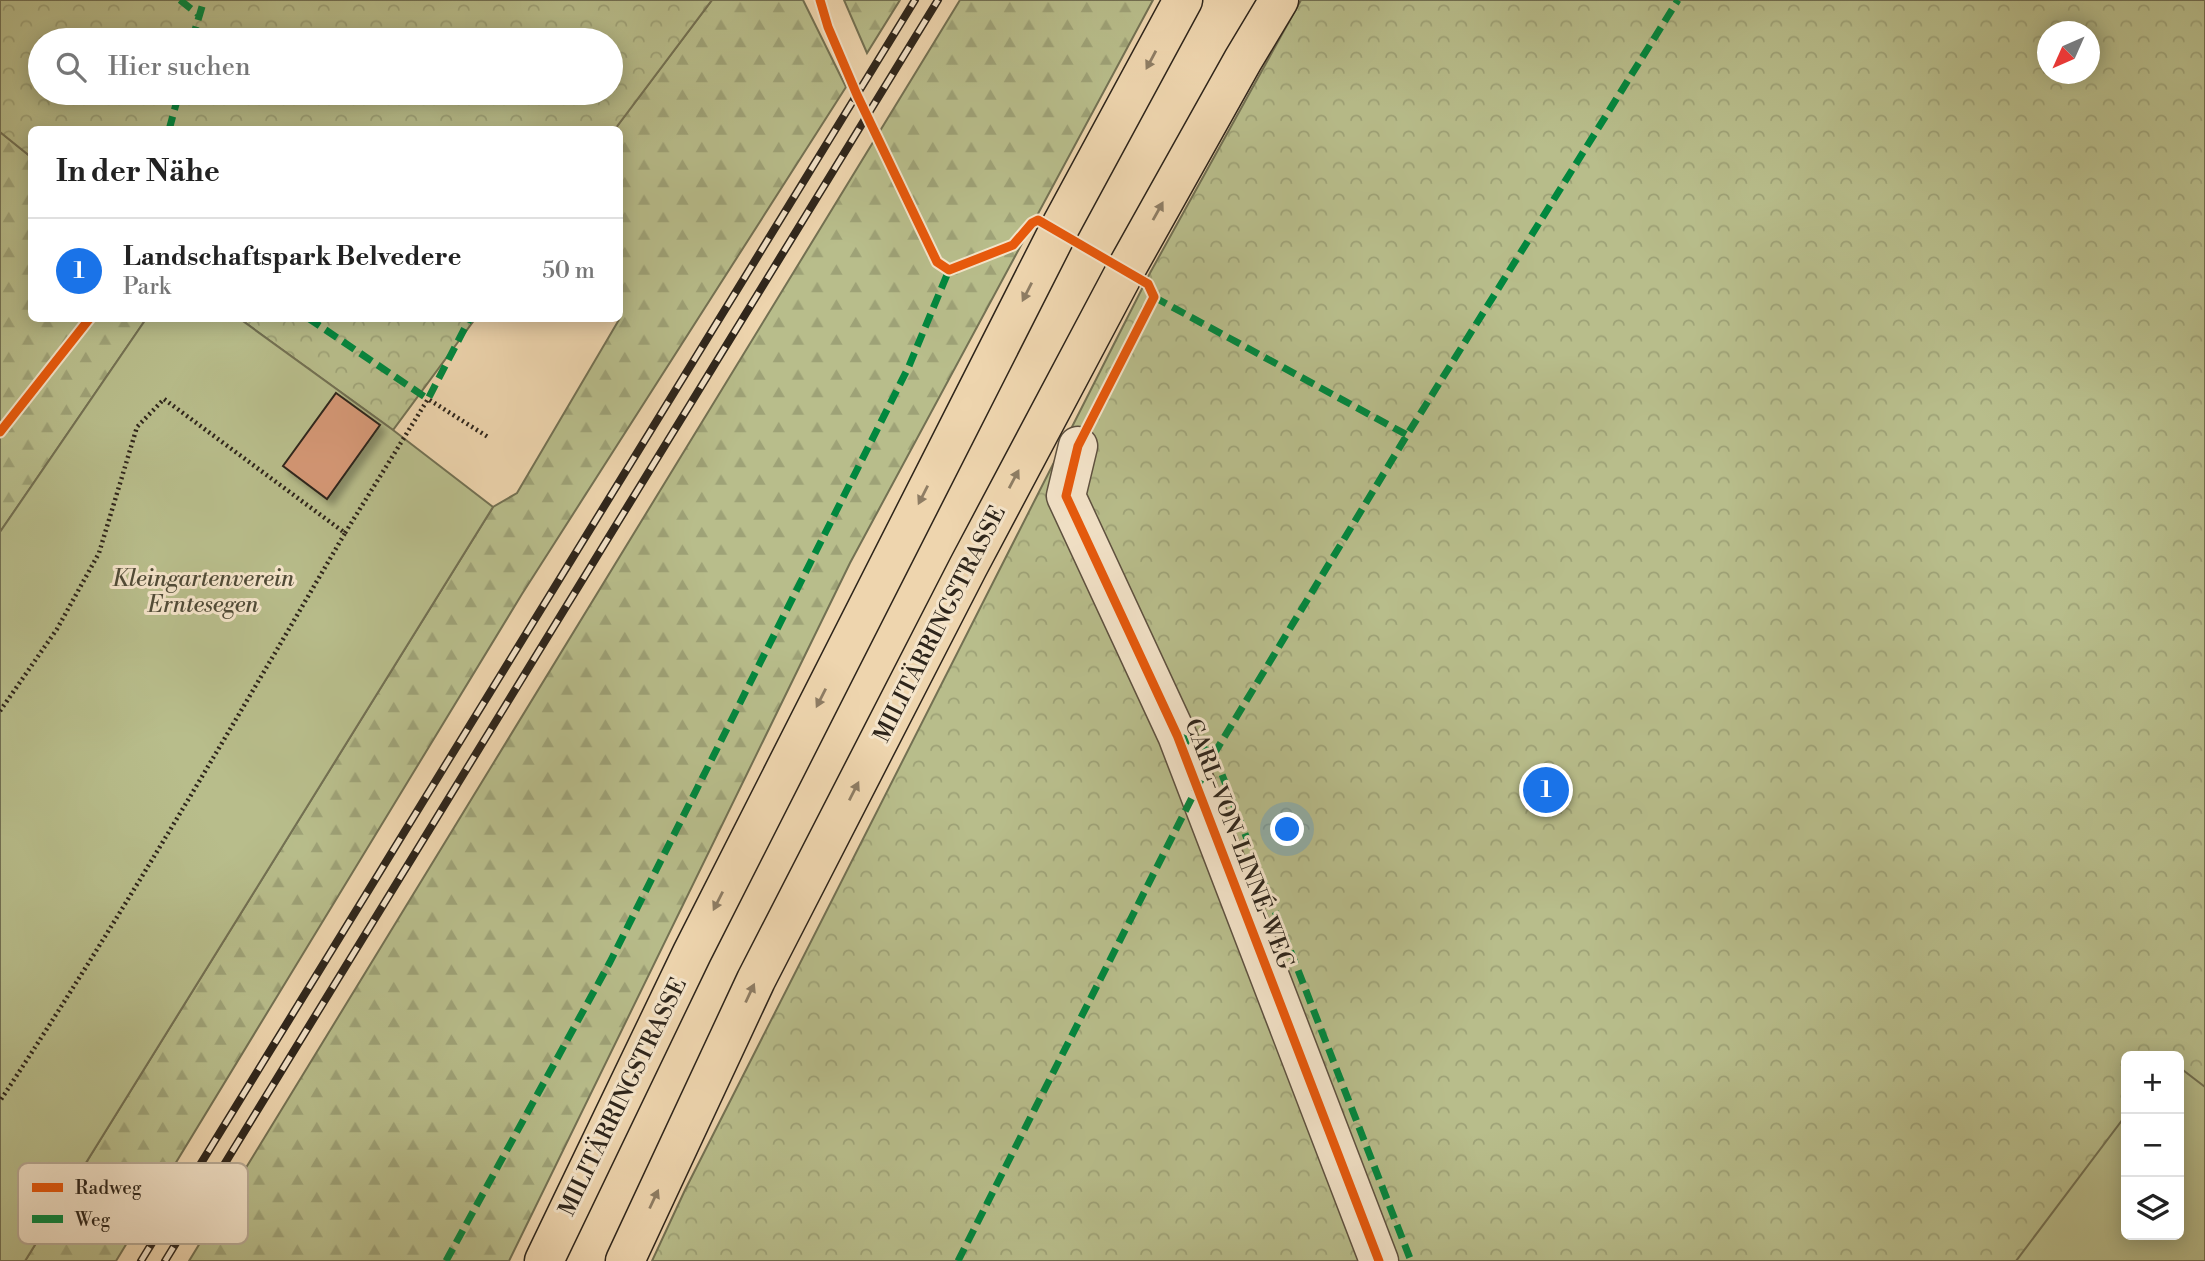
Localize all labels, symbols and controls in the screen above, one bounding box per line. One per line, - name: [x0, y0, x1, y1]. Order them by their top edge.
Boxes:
- north arrow: [2037, 21, 2100, 84]
- search box: [28, 28, 623, 105]
- icon: search: [52, 48, 90, 86]
- one-way arrow: [1145, 50, 1157, 70]
- text: Hier suchen: [108, 51, 250, 83]
- text: In der Nähe: [56, 153, 220, 191]
- one-way arrow: [1152, 202, 1164, 221]
- text: Landschaftspark Belvedere: [123, 241, 461, 273]
- text: 1: [73, 257, 85, 285]
- text: 50 m: [542, 257, 595, 285]
- text: Park: [123, 273, 171, 301]
- one-way arrow: [1021, 282, 1033, 302]
- one-way arrow: [1008, 469, 1020, 489]
- one-way arrow: [918, 485, 929, 505]
- street label: MILITÄRRINGSTRASSE: [866, 500, 1012, 747]
- park label: Kleingartenverein Erntesegen: [112, 565, 295, 619]
- one-way arrow: [815, 688, 826, 708]
- street label: CARL-VON-LINNÉ-WEG: [1178, 714, 1302, 973]
- pin: 1: [1523, 764, 1569, 816]
- one-way arrow: [849, 781, 860, 801]
- your location: [1270, 812, 1304, 846]
- one-way arrow: [713, 891, 724, 911]
- street label: MILITÄRRINGSTRASSE: [551, 972, 693, 1221]
- one-way arrow: [744, 983, 756, 1003]
- map controls: [2121, 1051, 2184, 1240]
- button: +: [2121, 1051, 2184, 1114]
- button: −: [2121, 1114, 2184, 1177]
- legend: [18, 1163, 248, 1244]
- text: Radweg: [75, 1176, 142, 1200]
- button: layers: [2121, 1177, 2184, 1240]
- one-way arrow: [648, 1189, 660, 1209]
- text: Weg: [74, 1208, 111, 1232]

